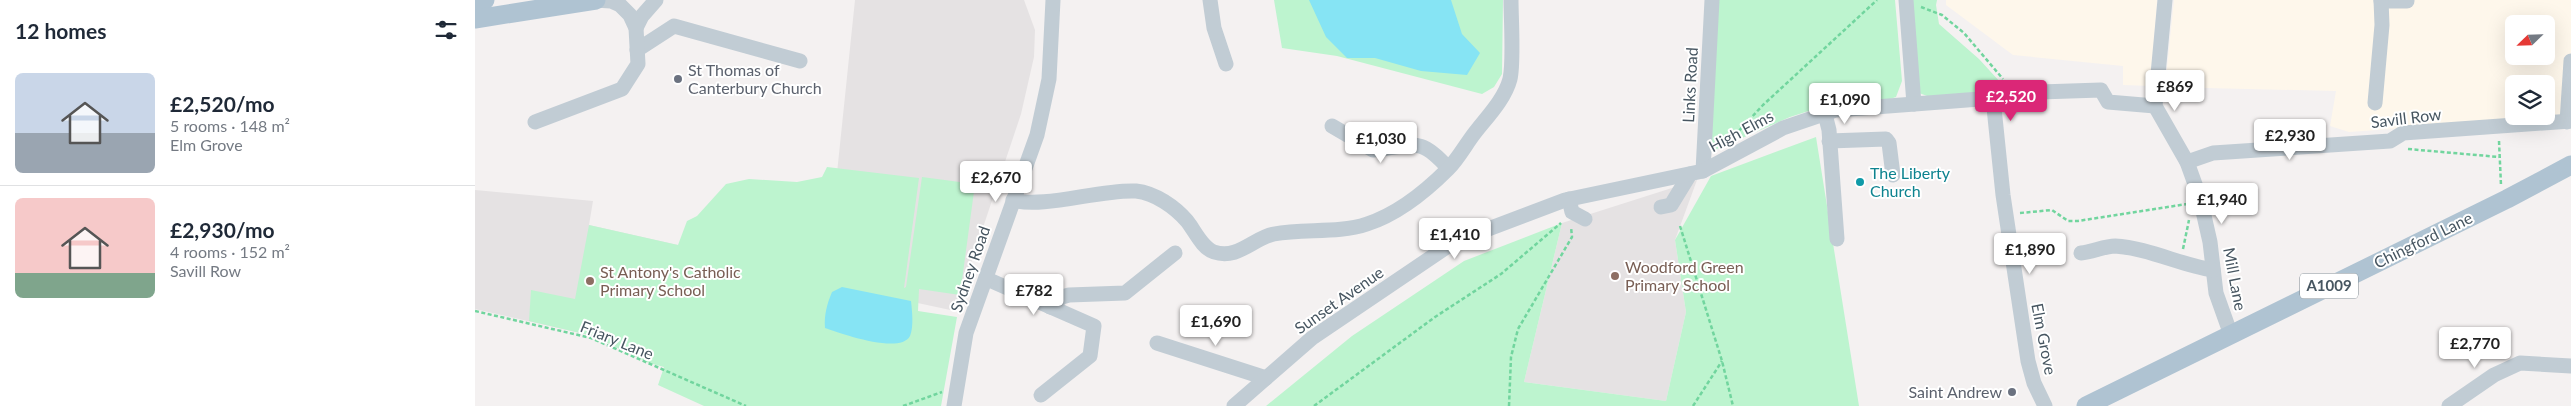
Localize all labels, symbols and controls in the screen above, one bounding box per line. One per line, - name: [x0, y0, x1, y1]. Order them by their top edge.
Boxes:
- north arrow: [2505, 15, 2555, 65]
- map controls: [2505, 15, 2555, 125]
- icon: filters: [432, 16, 460, 44]
- text: 12 homes: [15, 18, 106, 43]
- street label: Links Road: [1678, 47, 1701, 123]
- place label: St Thomas of Canterbury Church: [688, 60, 822, 97]
- pin: £869: [2145, 70, 2205, 112]
- marker: St Thomas of Canterbury Church: [672, 73, 684, 85]
- button: layers: [2505, 75, 2555, 125]
- text: £869: [2156, 76, 2194, 95]
- pin: £2,520: [1970, 80, 2052, 122]
- pin: £1,090: [1804, 82, 1886, 125]
- text: £2,520: [1986, 86, 2036, 105]
- text: £1,090: [1820, 89, 1870, 108]
- text: £2,520/mo: [170, 91, 275, 116]
- icon: home: [55, 93, 115, 153]
- street label: Savill Row: [2369, 104, 2443, 131]
- street label: High Elms: [1705, 106, 1776, 155]
- text: 5 rooms · 148 m²: [170, 116, 290, 135]
- pin: £2,930: [2249, 119, 2331, 161]
- pin: £1,030: [1340, 121, 1422, 164]
- text: £2,930: [2265, 125, 2315, 144]
- text: £1,030: [1356, 128, 1406, 147]
- text: Elm Grove: [170, 135, 243, 154]
- pin: £2,670: [955, 160, 1037, 203]
- place label: The Liberty Church: [1870, 163, 1951, 200]
- text: £2,670: [971, 167, 1021, 186]
- marker: The Liberty Church: [1854, 176, 1866, 188]
- pin: £1,940: [2181, 182, 2263, 225]
- text: £1,940: [2197, 189, 2247, 208]
- street label: Chingford Lane: [2370, 208, 2475, 272]
- text: £2,930/mo: [170, 217, 275, 242]
- icon: home: [55, 218, 115, 278]
- pin: £1,410: [1414, 218, 1496, 260]
- street label: Sydney Road: [946, 223, 993, 314]
- text: £1,410: [1430, 224, 1480, 243]
- pin: £1,890: [1989, 232, 2071, 275]
- text: £1,890: [2005, 239, 2055, 258]
- text: 4 rooms · 152 m²: [170, 242, 290, 261]
- street label: Mill Lane: [2220, 246, 2251, 312]
- place label: Woodford Green Primary School: [1625, 257, 1744, 294]
- text: Savill Row: [170, 261, 241, 280]
- place label: St Antony's Catholic Primary School: [600, 262, 741, 299]
- street label: Sunset Avenue: [1291, 262, 1387, 337]
- marker: Woodford Green Primary School: [1609, 270, 1621, 282]
- pin: £782: [1004, 274, 1064, 316]
- road number: A1009: [2300, 274, 2358, 298]
- marker: St Antony's Catholic Primary School: [584, 275, 596, 287]
- text: £782: [1015, 280, 1053, 299]
- street label: Elm Grove: [2028, 301, 2061, 376]
- pin: £1,690: [1175, 304, 1257, 347]
- text: £1,690: [1191, 311, 1241, 330]
- street label: Friary Lane: [578, 316, 657, 363]
- pin: £2,770: [2434, 326, 2516, 369]
- text: £2,770: [2450, 333, 2500, 352]
- place label: Saint Andrew: [1908, 382, 2002, 401]
- marker: Saint Andrew: [2006, 386, 2018, 398]

